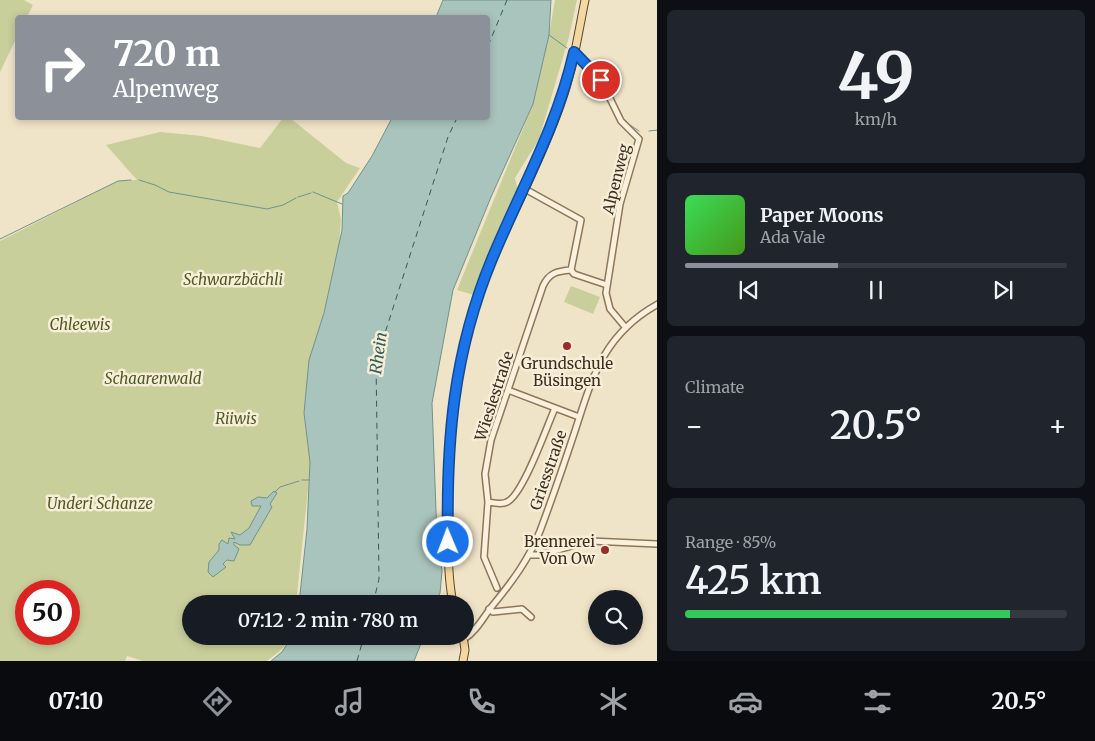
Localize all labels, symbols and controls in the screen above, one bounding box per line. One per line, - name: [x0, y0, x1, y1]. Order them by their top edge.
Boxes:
- text: 720 m: [113, 32, 220, 76]
- icon: right: [30, 35, 95, 100]
- text: 49: [837, 35, 915, 117]
- pin: [580, 59, 622, 101]
- icon: arrive: [587, 66, 615, 94]
- text: Alpenweg: [113, 75, 218, 103]
- text: km/h: [855, 109, 897, 129]
- street label: Alpenweg: [598, 142, 634, 217]
- text: Paper Moons: [760, 203, 884, 227]
- text: Ada Vale: [760, 227, 825, 247]
- park label: Schwarzbächli: [183, 270, 283, 289]
- icon: previous: [735, 276, 763, 304]
- icon: pause: [862, 276, 890, 304]
- icon: next: [989, 276, 1017, 304]
- park label: Chleewis: [49, 315, 111, 334]
- water label: Rhein: [365, 331, 391, 375]
- marker: Grundschule Büsingen: [561, 340, 573, 352]
- street label: Wieslestraße: [470, 349, 517, 444]
- place label: Grundschule Büsingen: [521, 354, 613, 390]
- park label: Schaarenwald: [105, 369, 202, 388]
- text: Climate: [685, 377, 744, 397]
- text: 20.5°: [830, 402, 922, 449]
- text: −: [685, 408, 704, 444]
- text: +: [1048, 408, 1067, 444]
- park label: Riiwis: [215, 409, 257, 428]
- street label: Griesstraße: [525, 427, 571, 512]
- park label: Underi Schanze: [47, 494, 153, 513]
- position arrow: [421, 515, 473, 567]
- place label: Brennerei Von Ow: [524, 532, 595, 568]
- text: Range · 85%: [685, 532, 776, 552]
- marker: Brennerei Von Ow: [599, 544, 611, 556]
- text: 425 km: [685, 557, 822, 604]
- speed limit sign: 50: [15, 580, 80, 645]
- map controls: [588, 590, 643, 645]
- button: search: [588, 590, 643, 645]
- text: 07:12 · 2 min · 780 m: [238, 608, 418, 632]
- icon: directions: [200, 684, 235, 719]
- icon: music: [332, 684, 367, 719]
- icon: phone: [464, 684, 499, 719]
- icon: climate: [596, 684, 631, 719]
- icon: car: [728, 684, 763, 719]
- icon: filters: [860, 684, 895, 719]
- text: 07:10: [48, 687, 103, 715]
- text: 20.5°: [992, 687, 1046, 715]

